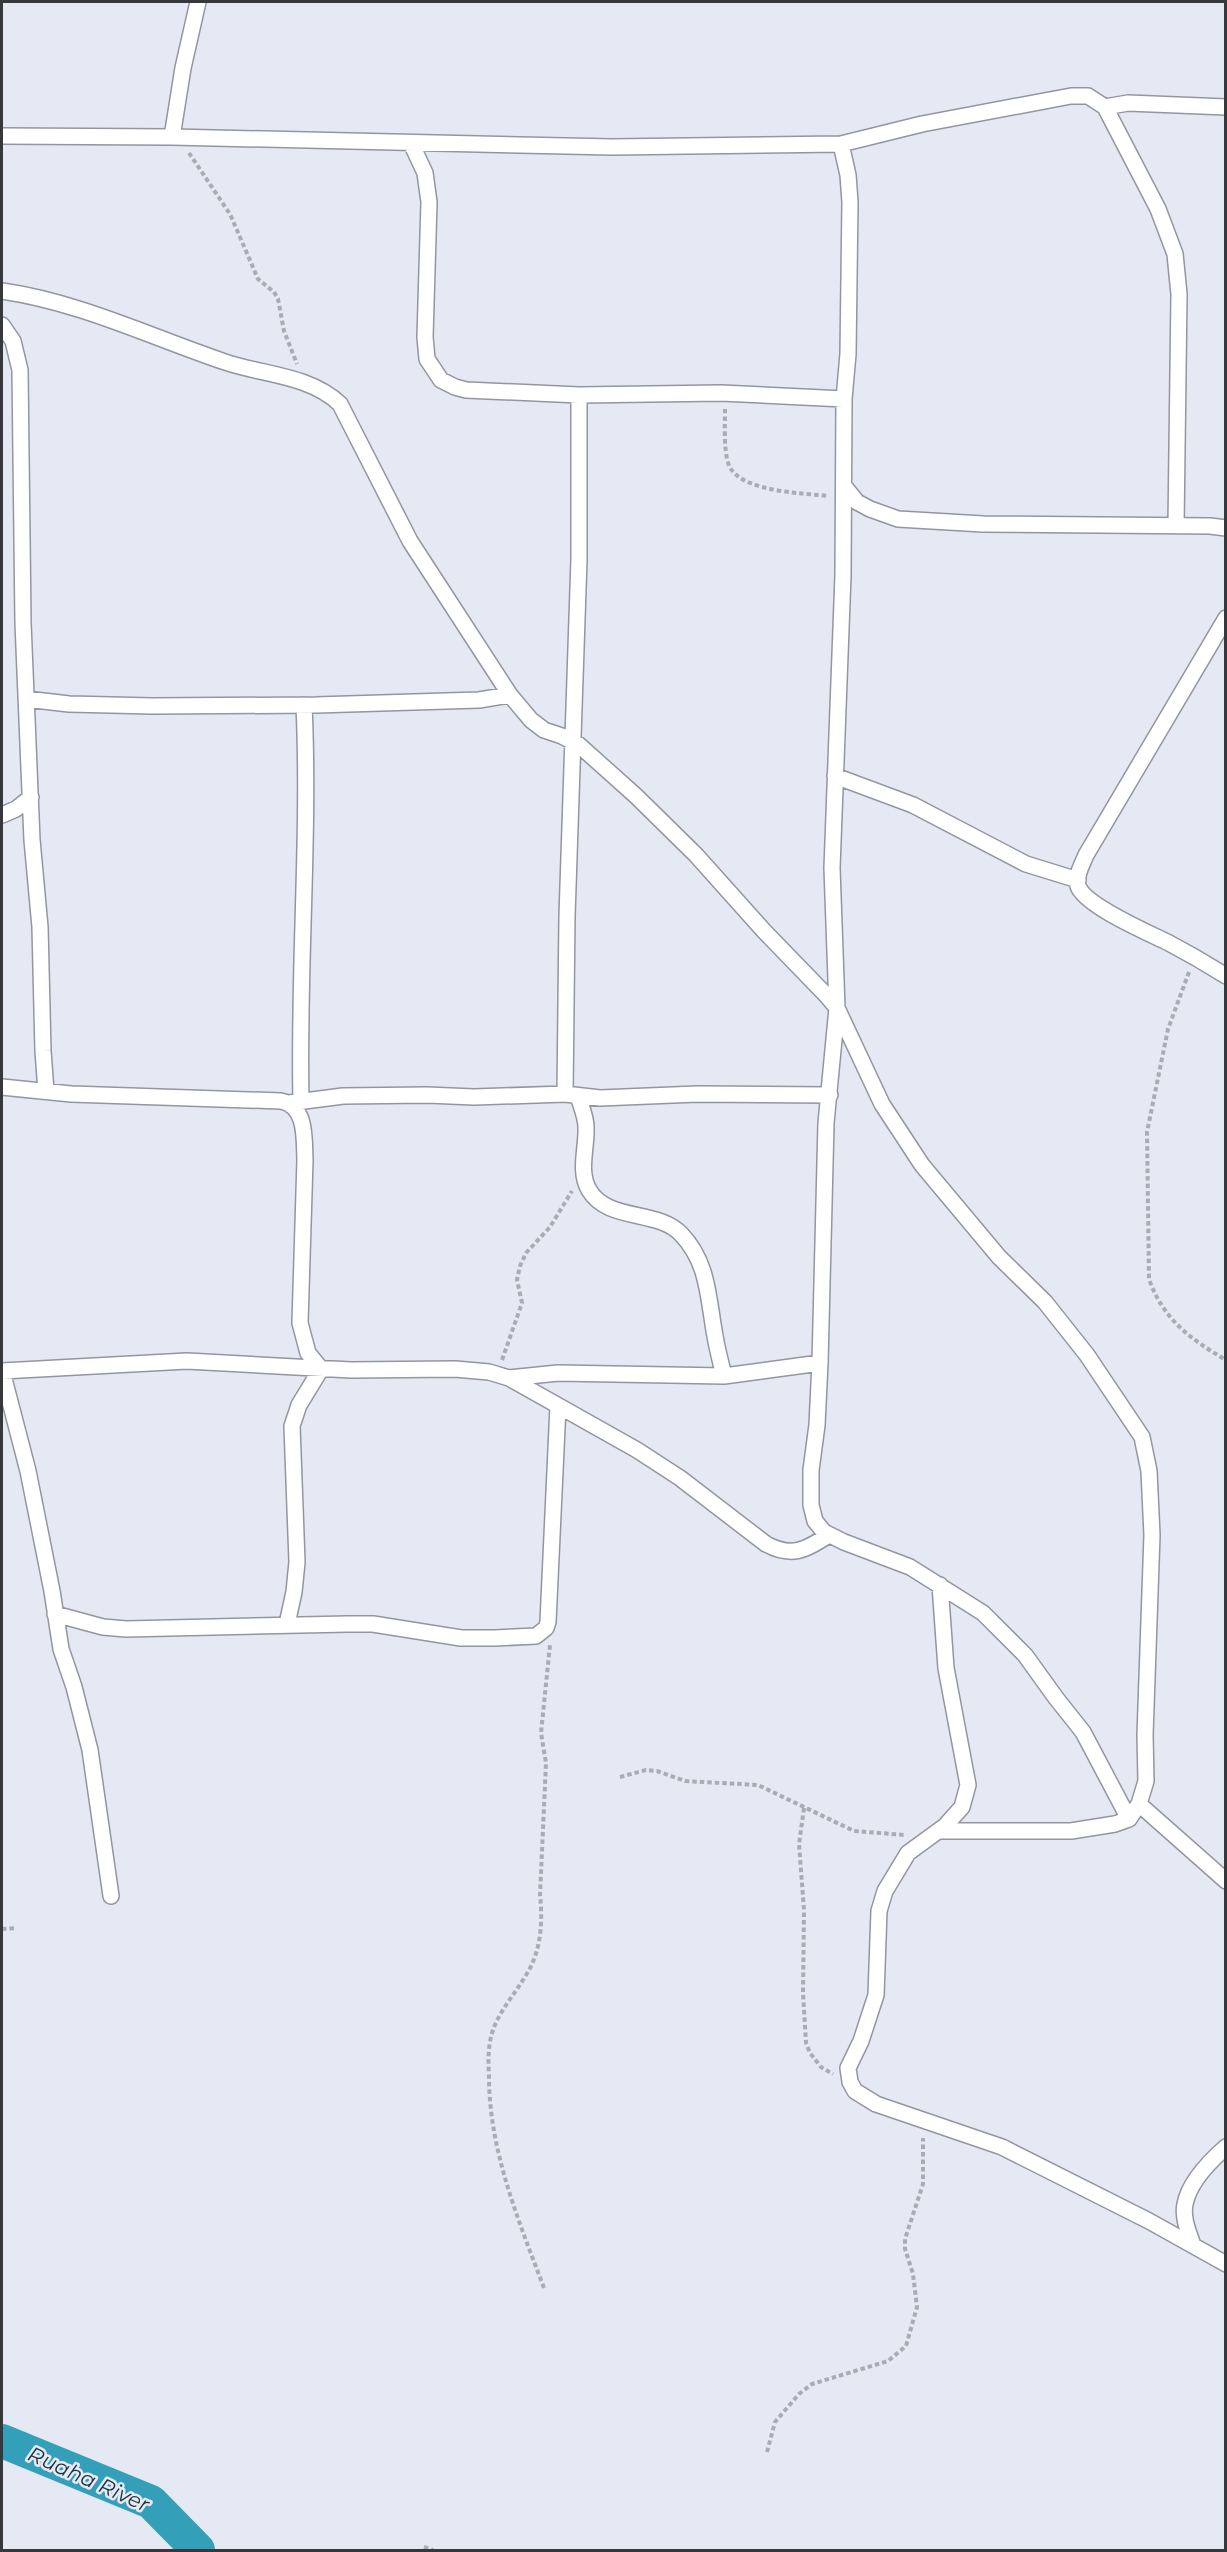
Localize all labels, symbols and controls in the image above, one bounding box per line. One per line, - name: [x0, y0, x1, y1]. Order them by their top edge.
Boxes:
- water label: Ruaha River: [24, 2441, 154, 2517]

